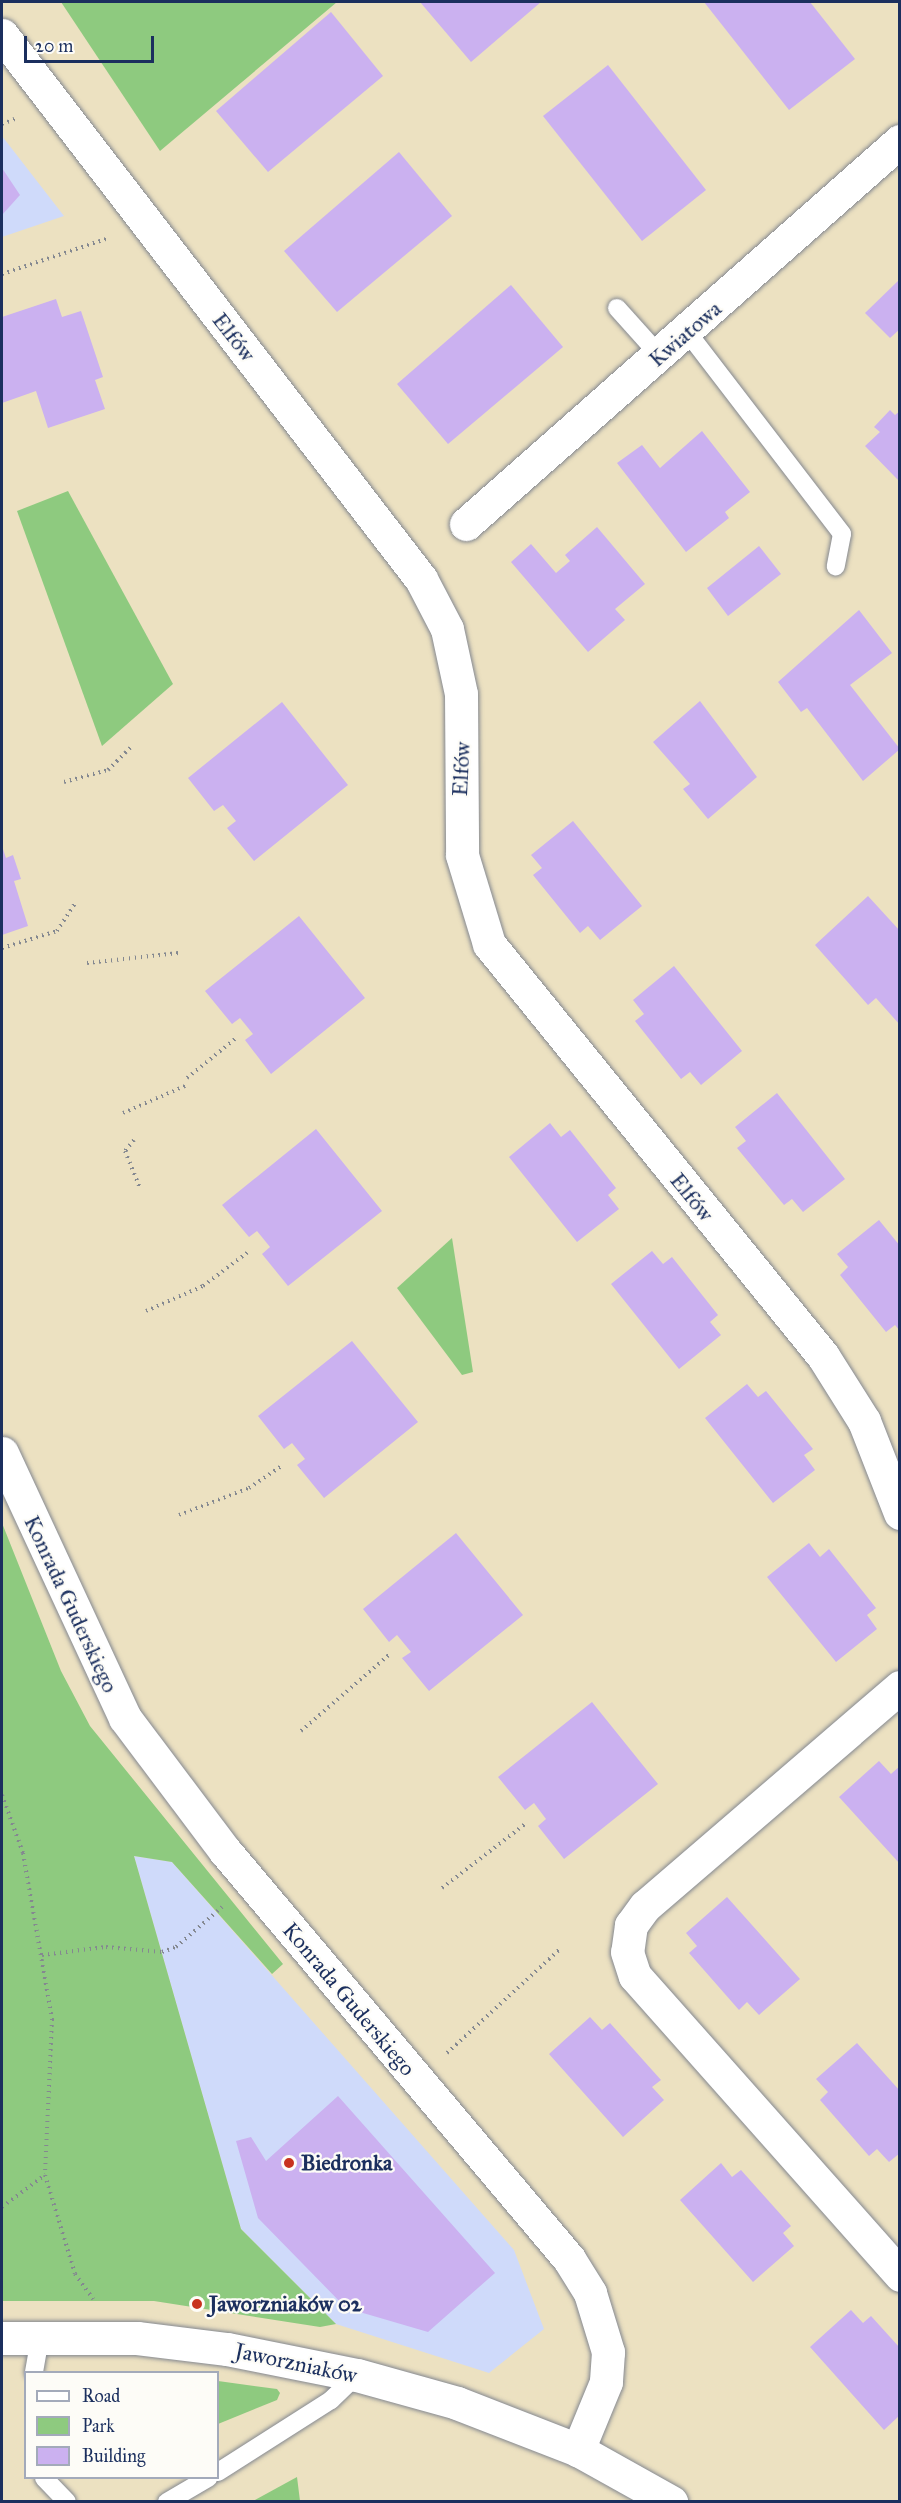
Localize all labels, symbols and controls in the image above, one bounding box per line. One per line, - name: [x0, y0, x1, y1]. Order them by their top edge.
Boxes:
- scale bar: [27, 24, 158, 62]
- text: 20 m: [35, 35, 73, 57]
- street label: Kwiatowa: [643, 295, 727, 373]
- street label: Elfów: [207, 307, 261, 367]
- street label: Elfów: [446, 741, 476, 797]
- street label: Elfów: [665, 1168, 719, 1226]
- street label: Konrada Guderskiego: [18, 1511, 124, 1697]
- street label: Konrada Guderskiego: [277, 1917, 421, 2081]
- place label: Biedronka: [301, 2150, 392, 2176]
- marker: Biedronka: [282, 2156, 296, 2170]
- place label: Jaworzniaków 02: [209, 2291, 362, 2317]
- marker: Jaworzniaków 02: [190, 2297, 204, 2311]
- street label: Jaworzniaków: [233, 2337, 359, 2389]
- legend: [24, 2371, 219, 2479]
- text: Road: [82, 2385, 120, 2407]
- text: Park: [82, 2415, 115, 2437]
- text: Building: [82, 2445, 145, 2467]

